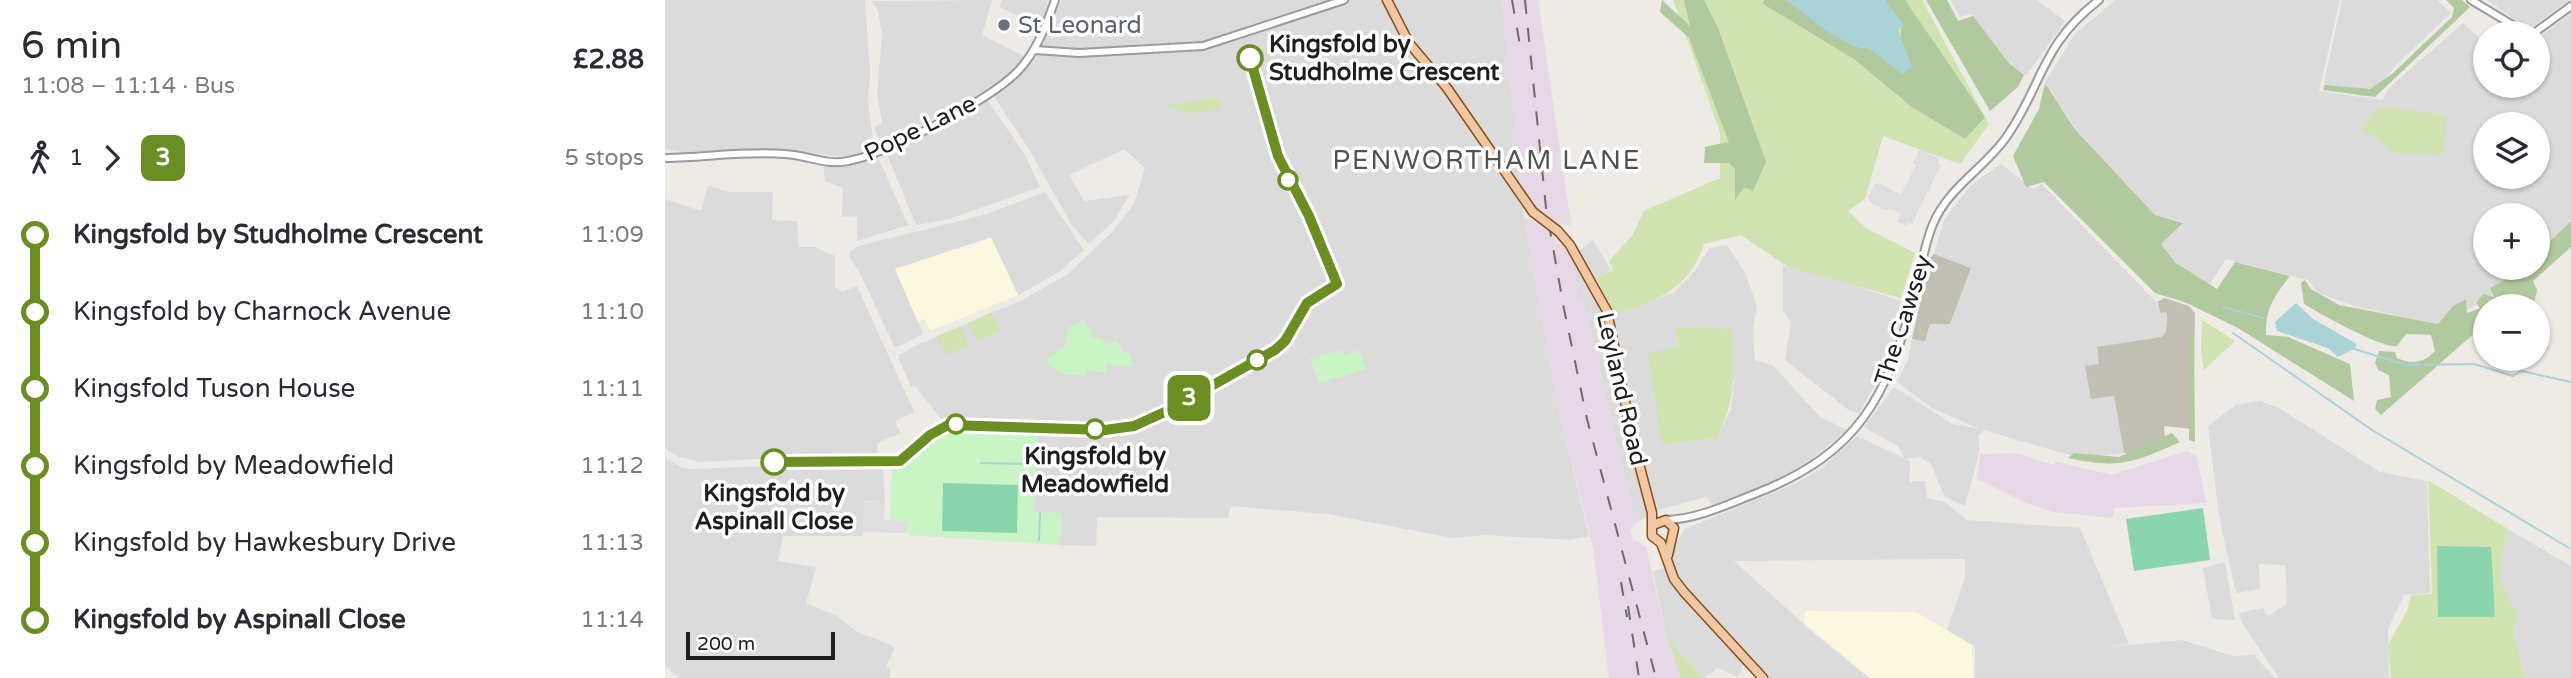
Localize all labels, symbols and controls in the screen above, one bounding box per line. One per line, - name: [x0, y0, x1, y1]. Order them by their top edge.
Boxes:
- place label: St Leonard: [1018, 11, 1142, 40]
- marker: St Leonard: [996, 17, 1012, 33]
- map controls: [2473, 21, 2550, 371]
- button: locate: [2473, 21, 2550, 98]
- text: 6 min: [21, 23, 122, 69]
- place label: Kingsfold by Studholme Crescent: [1269, 30, 1500, 87]
- text: £2.88: [573, 44, 644, 75]
- marker: Kingsfold by Studholme Crescent: [1237, 45, 1263, 71]
- text: 11:08 – 11:14 · Bus: [21, 72, 235, 100]
- street label: Pope Lane: [860, 89, 981, 168]
- button: layers: [2473, 112, 2550, 189]
- icon: walk: [21, 139, 59, 177]
- icon: forward: [93, 139, 131, 177]
- text: 3: [155, 143, 171, 172]
- text: 1: [69, 144, 83, 172]
- text: 5 stops: [564, 144, 644, 172]
- district label: PENWORTHAM LANE: [1333, 145, 1641, 176]
- unlabelled marker: [1278, 170, 1298, 190]
- button: +: [2473, 203, 2550, 280]
- text: Kingsfold by Studholme Crescent: [73, 219, 483, 250]
- text: 11:09: [580, 221, 644, 249]
- street label: The Cawsey: [1869, 251, 1938, 389]
- button: −: [2473, 294, 2550, 371]
- text: Kingsfold by Charnock Avenue: [73, 296, 451, 327]
- text: 11:10: [580, 298, 644, 326]
- street label: Leyland Road: [1590, 310, 1653, 468]
- unlabelled marker: [1247, 350, 1267, 370]
- text: Kingsfold Tuson House: [73, 373, 355, 404]
- text: 11:11: [580, 375, 644, 403]
- line badge: 3: [1166, 375, 1212, 421]
- text: 3: [1181, 383, 1197, 412]
- unlabelled marker: [946, 414, 966, 434]
- marker: Kingsfold by Meadowfield: [1085, 419, 1105, 439]
- place label: Kingsfold by Meadowfield: [1021, 442, 1169, 499]
- marker: Kingsfold by Aspinall Close: [761, 449, 787, 475]
- text: Kingsfold by Meadowfield: [73, 450, 394, 481]
- text: 11:12: [580, 452, 644, 480]
- place label: Kingsfold by Aspinall Close: [694, 479, 854, 536]
- text: Kingsfold by Hawkesbury Drive: [73, 527, 456, 558]
- text: 11:13: [580, 529, 644, 557]
- text: Kingsfold by Aspinall Close: [73, 604, 406, 635]
- text: 11:14: [580, 606, 644, 634]
- scale bar: [686, 629, 835, 661]
- text: 200 m: [697, 633, 755, 655]

